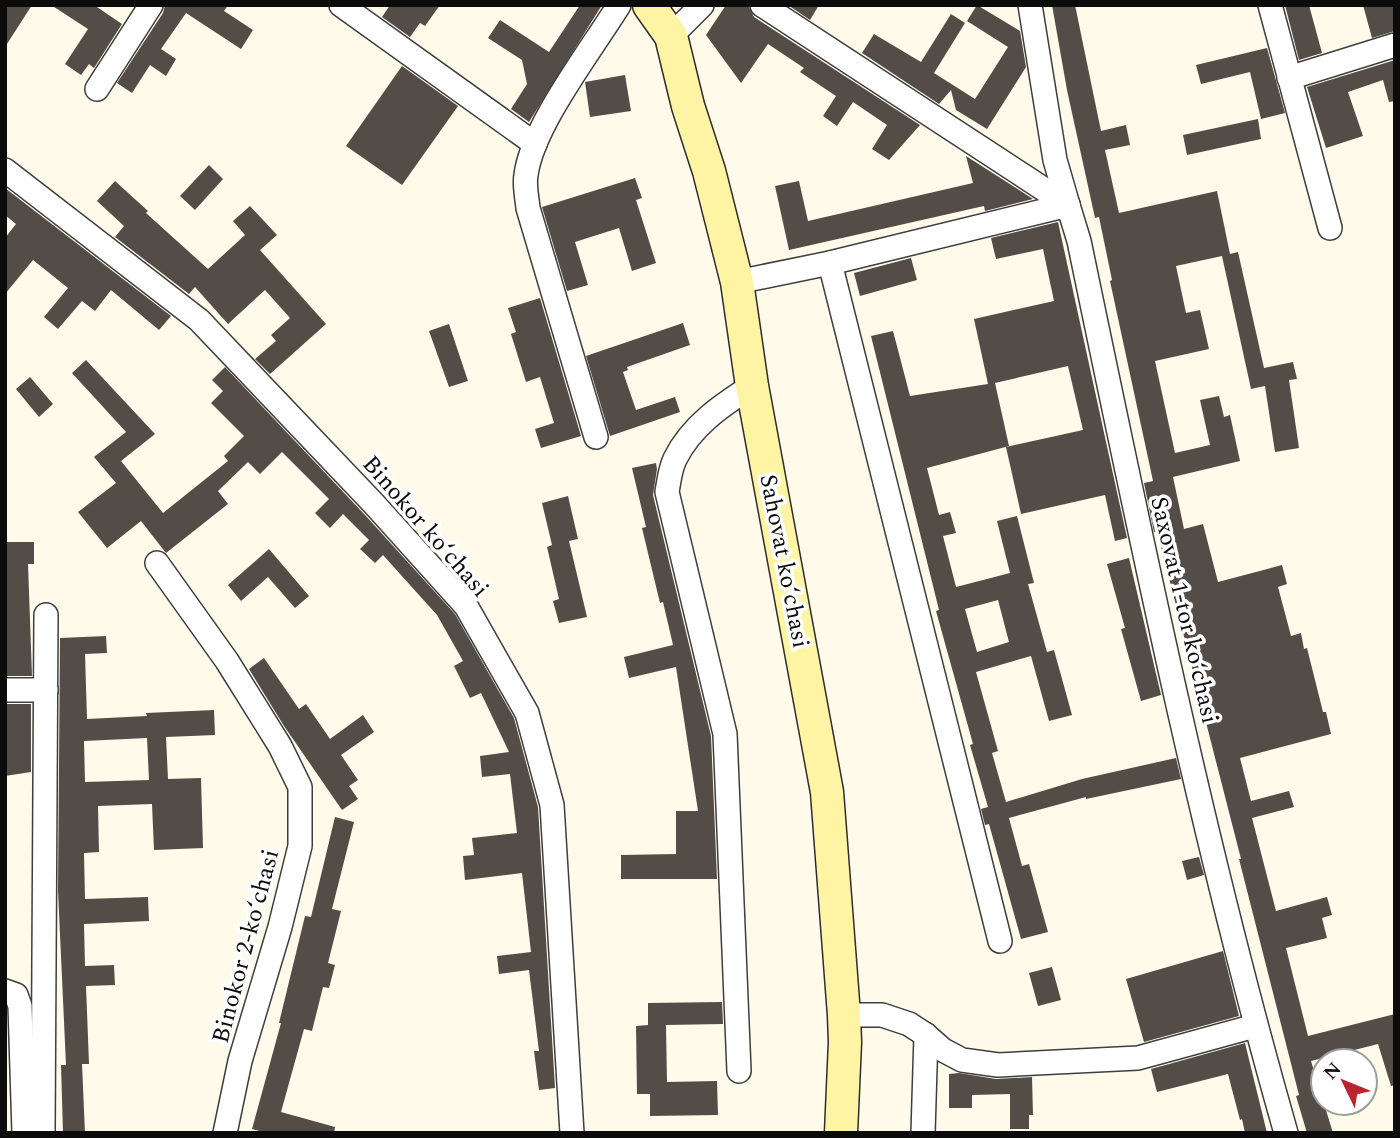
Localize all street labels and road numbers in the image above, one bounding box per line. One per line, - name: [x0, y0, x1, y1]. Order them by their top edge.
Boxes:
- street label: Binokor koʻchasi: [353, 448, 497, 606]
- street label: Sahovat koʻchasi: [750, 471, 819, 651]
- street label: Saxovat 1-tor koʻchasi: [1140, 493, 1228, 727]
- street label: Binokor 2-koʻchasi: [203, 845, 289, 1047]

